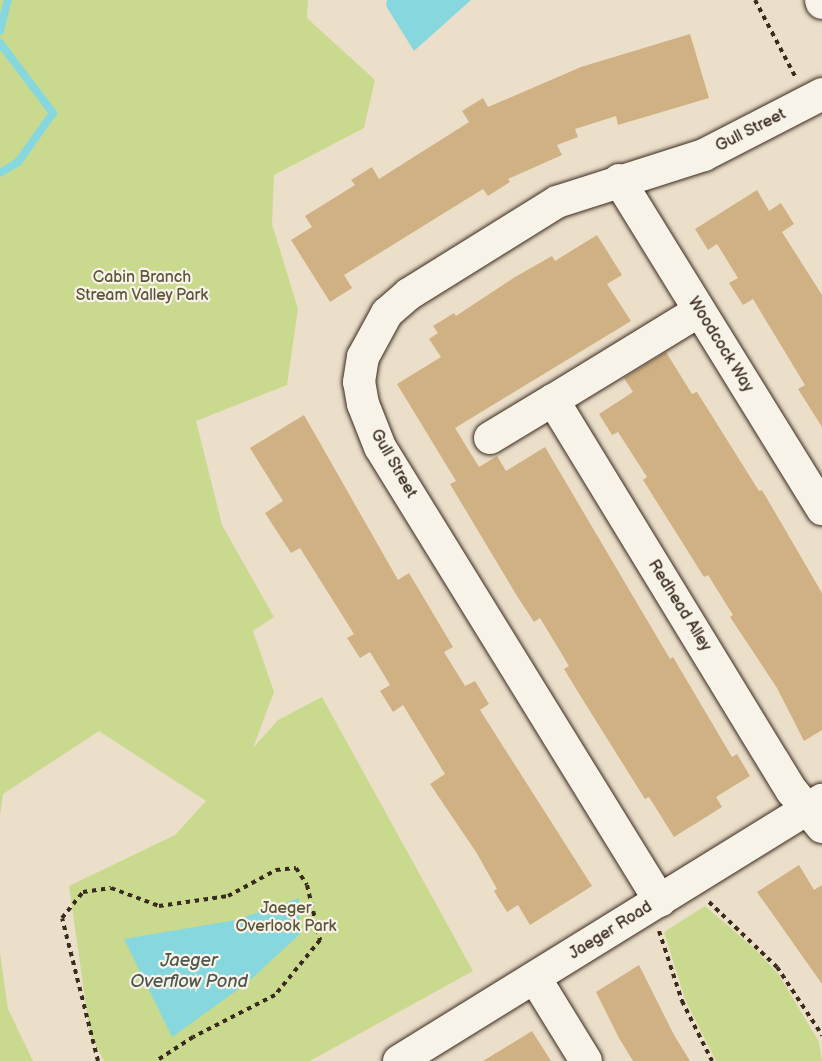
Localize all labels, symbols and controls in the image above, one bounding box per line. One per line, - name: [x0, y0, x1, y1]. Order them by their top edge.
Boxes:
- street label: Gull Street: [713, 105, 789, 157]
- park label: Cabin Branch Stream Valley Park: [75, 268, 209, 306]
- street label: Woodcock Way: [683, 294, 757, 396]
- street label: Gull Street: [366, 426, 420, 502]
- street label: Redhead Alley: [643, 557, 715, 655]
- street label: Jaeger Road: [566, 898, 656, 964]
- park label: Jaeger Overlook Park: [236, 899, 336, 937]
- water label: Jaeger Overflow Pond: [130, 951, 248, 994]

